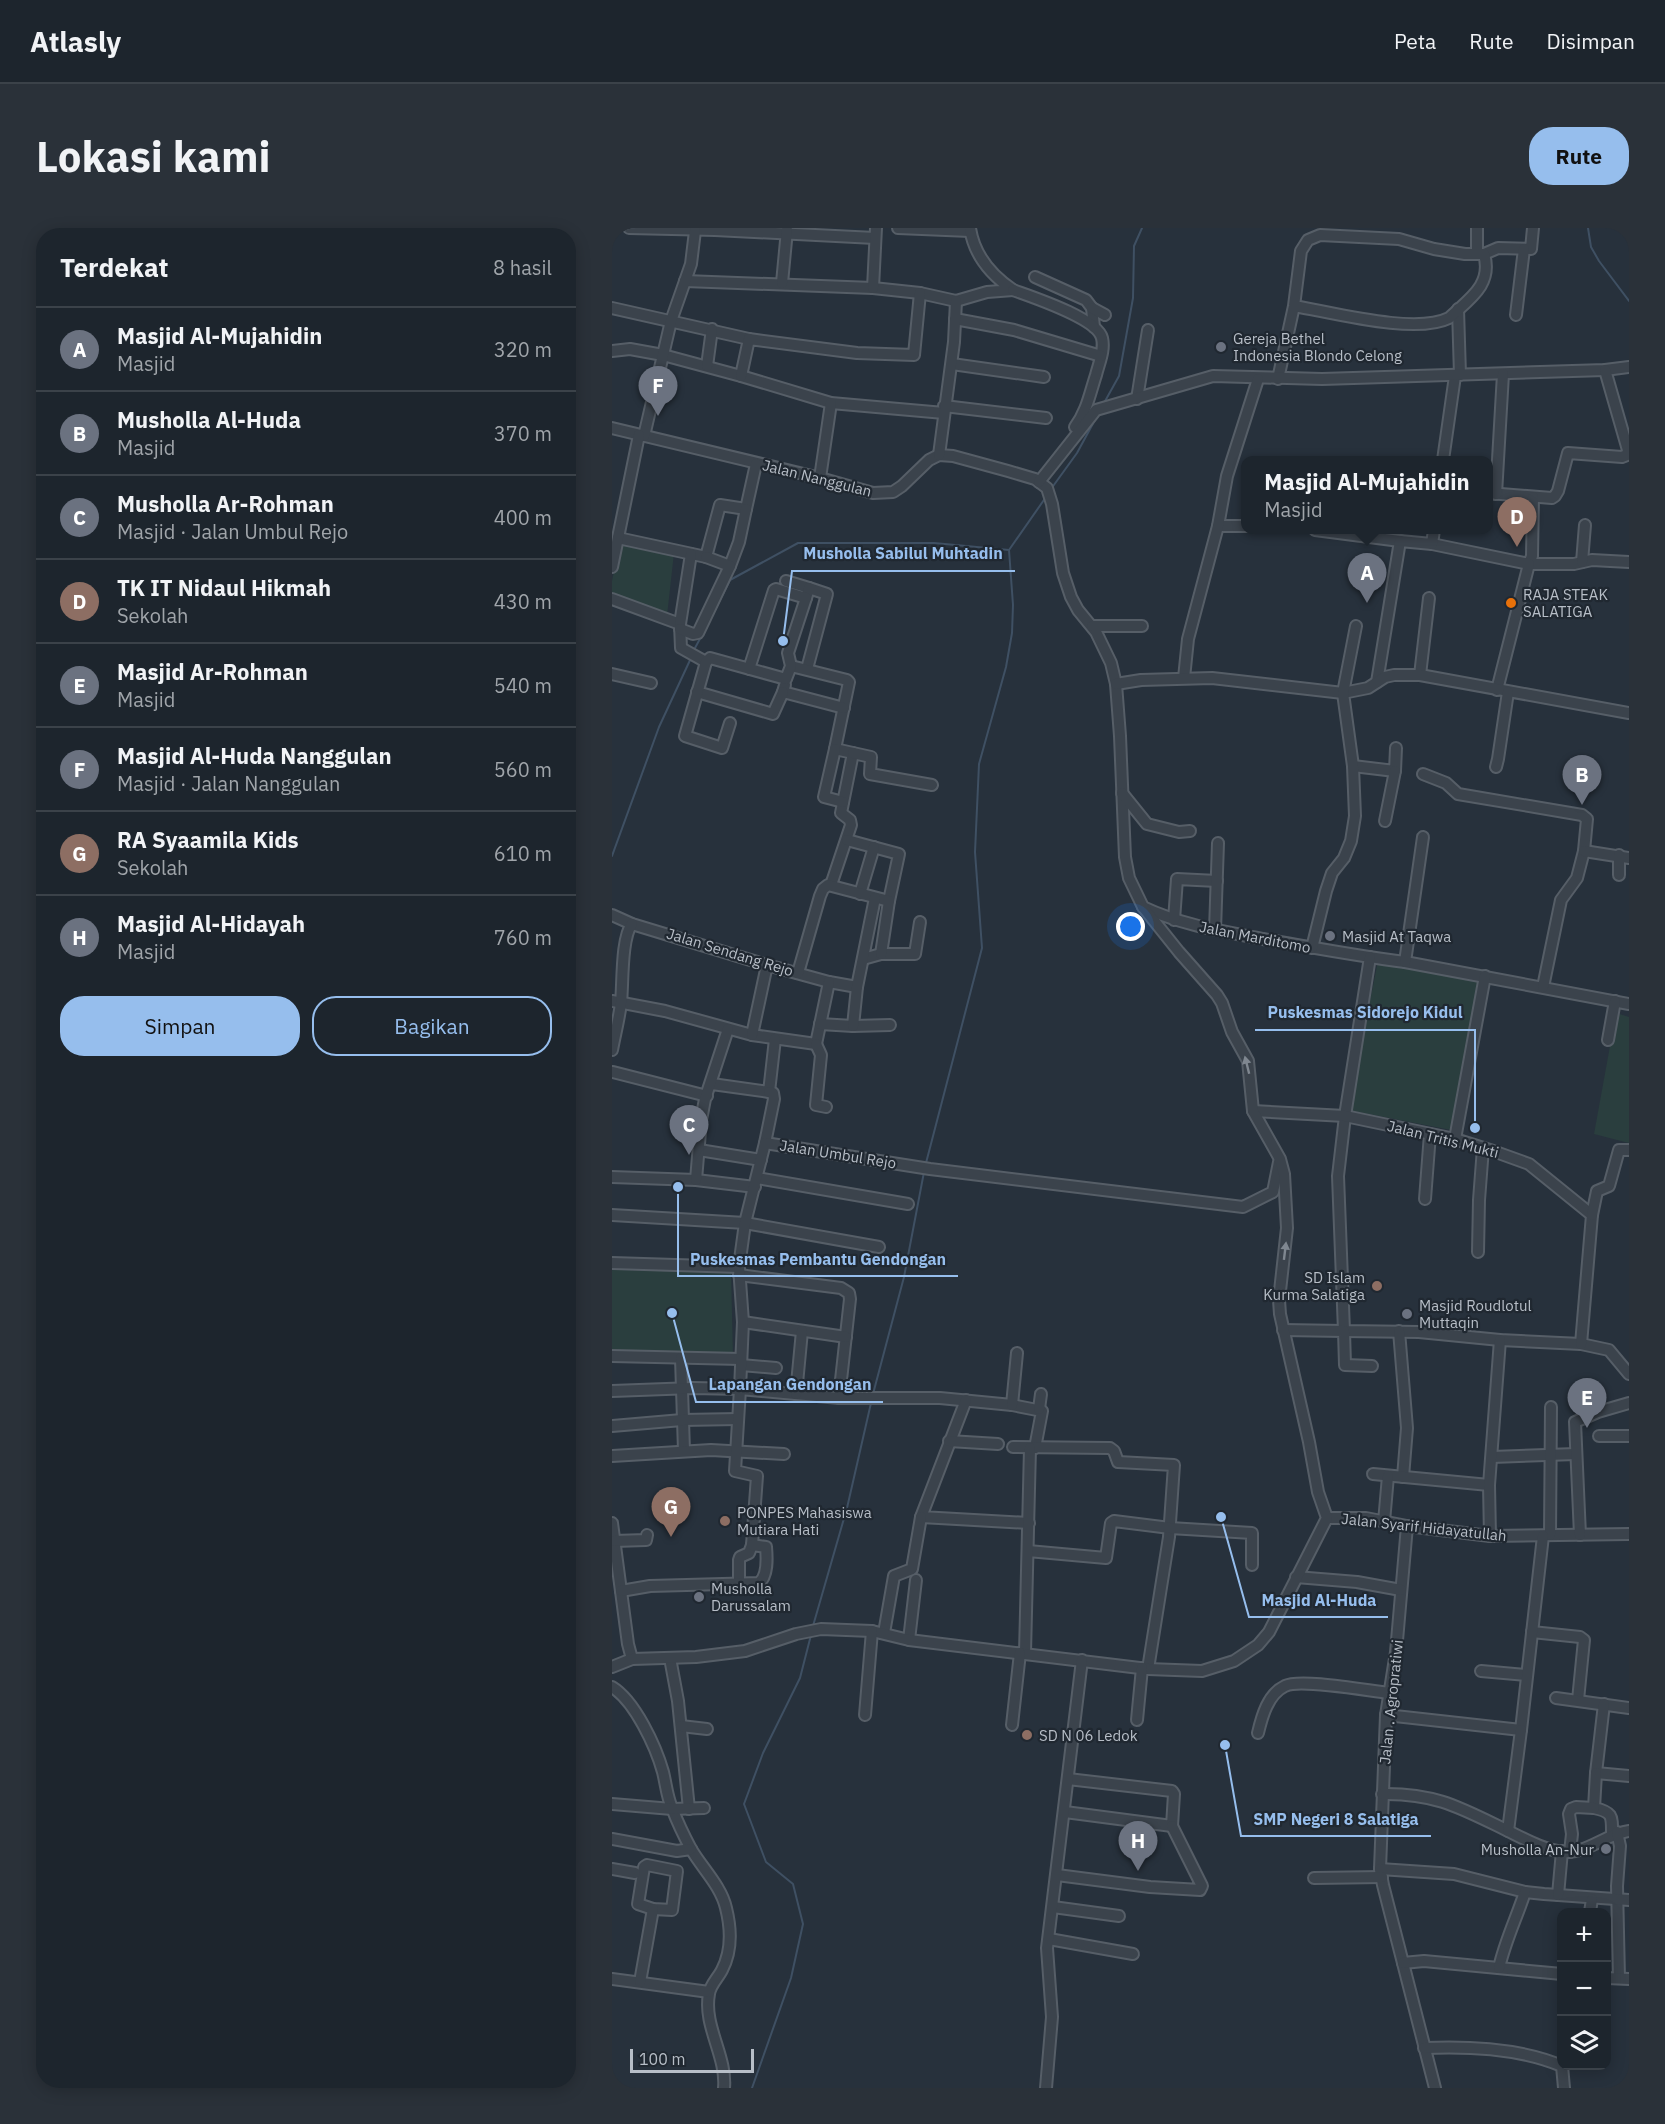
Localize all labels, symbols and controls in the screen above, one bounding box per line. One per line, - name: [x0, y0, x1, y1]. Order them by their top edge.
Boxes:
- text: Atlasly: [30, 23, 121, 60]
- text: Peta: [1394, 27, 1436, 55]
- text: Rute: [1469, 27, 1514, 55]
- text: Disimpan: [1547, 27, 1635, 55]
- button: Rute: [1529, 127, 1629, 185]
- text: Lokasi kami: [36, 129, 270, 184]
- text: Terdekat: [60, 250, 169, 284]
- text: 8 hasil: [493, 254, 552, 281]
- text: Masjid Al-Mujahidin: [117, 321, 322, 350]
- place label: Gereja Bethel Indonesia Blondo Celong: [1233, 329, 1402, 365]
- text: A: [73, 336, 86, 363]
- text: 320 m: [494, 336, 552, 363]
- marker: Gereja Bethel Indonesia Blondo Celong: [1214, 340, 1228, 354]
- text: Masjid: [117, 350, 175, 377]
- pin: F: [638, 366, 678, 416]
- text: Musholla Al-Huda: [117, 405, 301, 434]
- text: B: [73, 420, 86, 447]
- text: 370 m: [494, 420, 552, 447]
- text: Masjid: [117, 434, 175, 461]
- street label: Jalan Nanggulan: [760, 455, 874, 501]
- popup: [1241, 456, 1493, 534]
- text: Masjid Al-Mujahidin: [1264, 467, 1470, 496]
- text: Musholla Ar-Rohman: [117, 489, 334, 518]
- text: Masjid: [1264, 496, 1323, 523]
- pin: D: [1498, 498, 1536, 547]
- text: C: [73, 504, 86, 531]
- text: 400 m: [494, 504, 552, 531]
- text: Masjid · Jalan Umbul Rejo: [117, 518, 348, 545]
- callout: Musholla Sabilul Muhtadin: [792, 537, 1015, 571]
- text: Musholla Sabilul Muhtadin: [803, 543, 1003, 563]
- pin: A: [1348, 554, 1386, 603]
- text: TK IT Nidaul Hikmah: [117, 573, 331, 602]
- place label: RAJA STEAK SALATIGA: [1523, 585, 1608, 621]
- text: D: [73, 588, 86, 615]
- text: 430 m: [494, 588, 552, 615]
- marker: RAJA STEAK SALATIGA: [1504, 596, 1518, 610]
- text: Sekolah: [117, 602, 188, 629]
- text: Masjid Ar-Rohman: [117, 657, 308, 686]
- text: E: [73, 672, 86, 699]
- text: 540 m: [494, 672, 552, 699]
- text: Masjid: [117, 686, 175, 713]
- text: Masjid Al-Huda Nanggulan: [117, 741, 392, 770]
- text: F: [74, 756, 85, 783]
- text: 560 m: [494, 756, 552, 783]
- pin: B: [1562, 756, 1602, 805]
- text: Masjid · Jalan Nanggulan: [117, 770, 340, 797]
- text: RA Syaamila Kids: [117, 825, 299, 854]
- text: G: [72, 840, 87, 867]
- text: 610 m: [494, 840, 552, 867]
- text: Sekolah: [117, 854, 188, 881]
- text: Masjid Al-Hidayah: [117, 909, 305, 938]
- your location: [1116, 912, 1145, 941]
- street label: Jalan Marditomo: [1198, 917, 1312, 957]
- text: H: [72, 924, 87, 951]
- text: 760 m: [494, 924, 552, 951]
- street label: Jalan Sendang Rejo: [664, 924, 796, 980]
- place label: Masjid At Taqwa: [1342, 927, 1451, 946]
- marker: Masjid At Taqwa: [1323, 929, 1337, 943]
- text: Masjid: [117, 938, 175, 965]
- button: Simpan: [60, 996, 300, 1056]
- button: Bagikan: [312, 996, 552, 1056]
- callout: Puskesmas Sidorejo Kidul: [1255, 996, 1475, 1030]
- text: Puskesmas Sidorejo Kidul: [1267, 1002, 1463, 1022]
- one-way arrow: [1242, 1056, 1252, 1074]
- pin: C: [670, 1106, 709, 1155]
- street label: Jalan Tritis Mukti: [1385, 1116, 1501, 1162]
- street label: Jalan Umbul Rejo: [778, 1135, 898, 1173]
- callout: Puskesmas Pembantu Gendongan: [678, 1242, 958, 1276]
- one-way arrow: [1280, 1242, 1290, 1261]
- text: Puskesmas Pembantu Gendongan: [690, 1249, 946, 1269]
- place label: SD Islam Kurma Salatiga: [1263, 1268, 1365, 1304]
- marker: SD Islam Kurma Salatiga: [1370, 1279, 1384, 1293]
- place label: Masjid Roudlotul Muttaqin: [1419, 1296, 1532, 1332]
- marker: Masjid Roudlotul Muttaqin: [1400, 1307, 1414, 1321]
- callout: Lapangan Gendongan: [696, 1368, 883, 1402]
- text: Lapangan Gendongan: [709, 1374, 872, 1394]
- pin: E: [1568, 1378, 1606, 1428]
- pin: G: [652, 1488, 690, 1537]
- place label: PONPES Mahasiswa Mutiara Hati: [737, 1503, 872, 1539]
- street label: Jalan Syarif Hidayatullah: [1340, 1509, 1508, 1545]
- marker: PONPES Mahasiswa Mutiara Hati: [718, 1514, 732, 1528]
- place label: Musholla Darussalam: [711, 1579, 791, 1615]
- callout: Masjid Al-Huda: [1249, 1583, 1388, 1617]
- marker: Musholla Darussalam: [692, 1590, 706, 1604]
- text: Masjid Al-Huda: [1262, 1590, 1376, 1610]
- street label: Jalan . Agropratiwi: [1375, 1639, 1407, 1765]
- place label: SD N 06 Ledok: [1039, 1726, 1138, 1745]
- marker: SD N 06 Ledok: [1020, 1728, 1034, 1742]
- callout: SMP Negeri 8 Salatiga: [1241, 1802, 1431, 1836]
- text: SMP Negeri 8 Salatiga: [1253, 1809, 1419, 1829]
- pin: H: [1118, 1822, 1158, 1871]
- place label: Musholla An-Nur: [1481, 1840, 1594, 1859]
- marker: Musholla An-Nur: [1599, 1842, 1613, 1856]
- map controls: [1557, 1908, 1611, 2070]
- button: +: [1557, 1908, 1611, 1962]
- button: −: [1557, 1962, 1611, 2016]
- button: layers: [1557, 2016, 1611, 2070]
- scale bar: [630, 2046, 754, 2074]
- text: 100 m: [639, 2049, 686, 2069]

